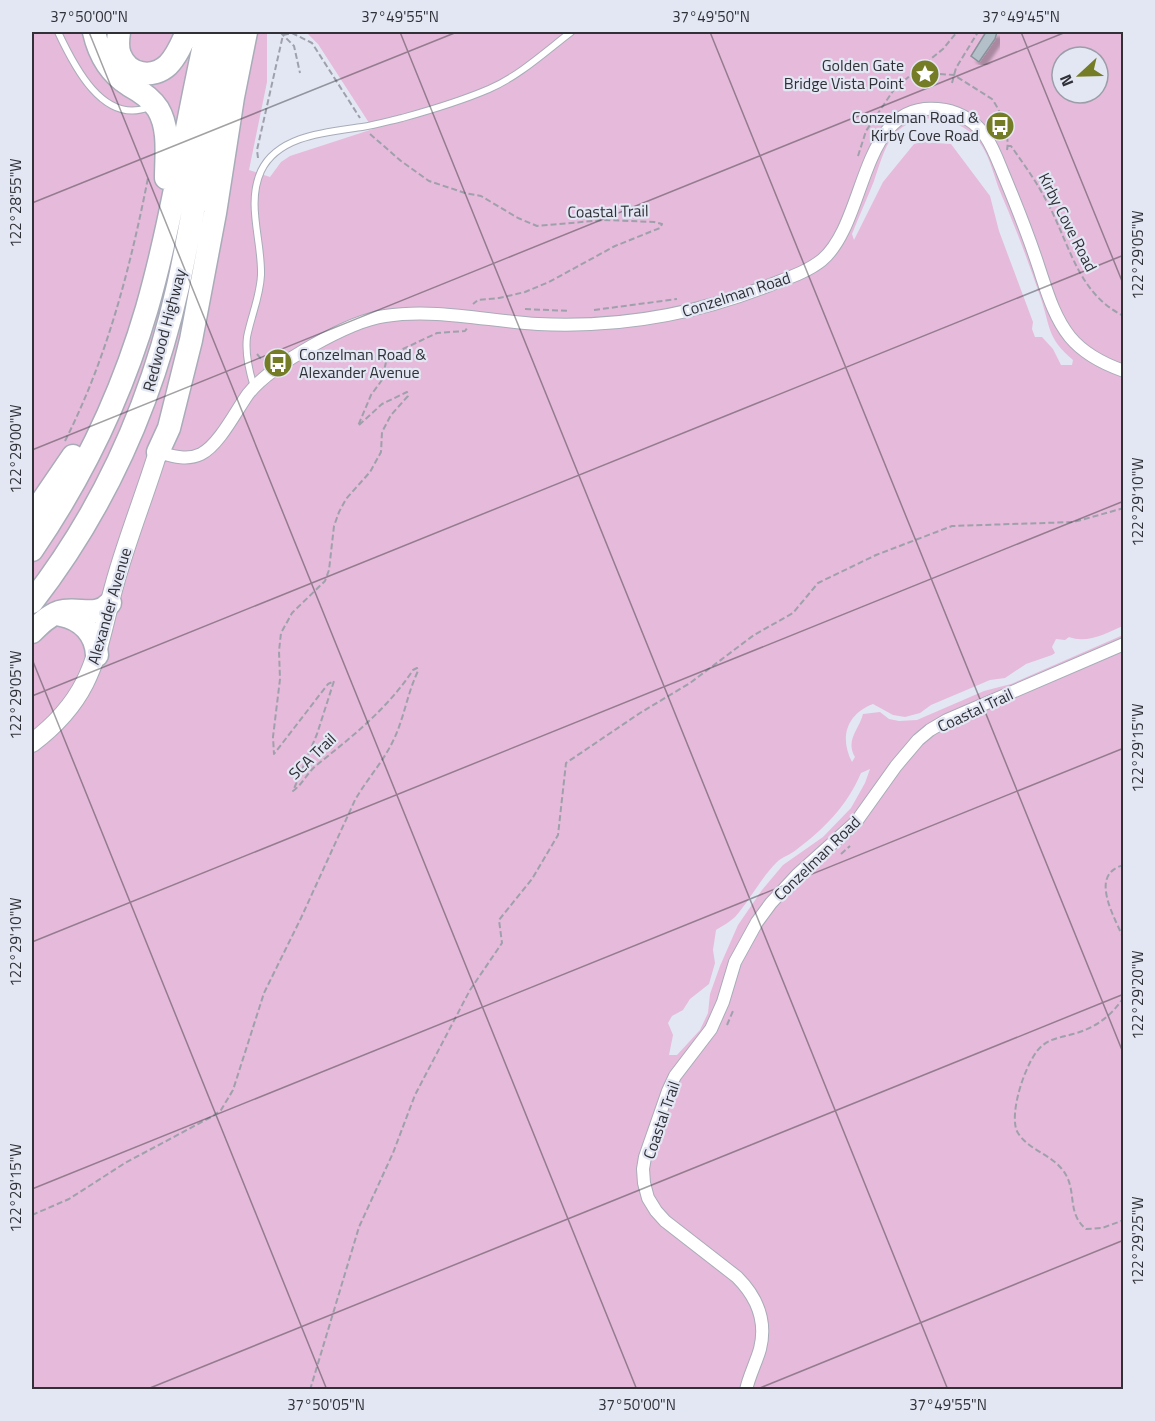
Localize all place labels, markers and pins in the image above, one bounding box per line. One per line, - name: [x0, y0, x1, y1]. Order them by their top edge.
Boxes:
- place label: Golden Gate Bridge Vista Point: [784, 53, 904, 95]
- place icon: Golden Gate Bridge Vista Point: [909, 58, 941, 90]
- place label: Conzelman Road & Kirby Cove Road: [852, 105, 979, 147]
- bus stop icon: Conzelman Road & Kirby Cove Road: [984, 110, 1016, 142]
- place label: Conzelman Road & Alexander Avenue: [299, 342, 426, 384]
- bus stop icon: Conzelman Road & Alexander Avenue: [262, 347, 294, 379]

